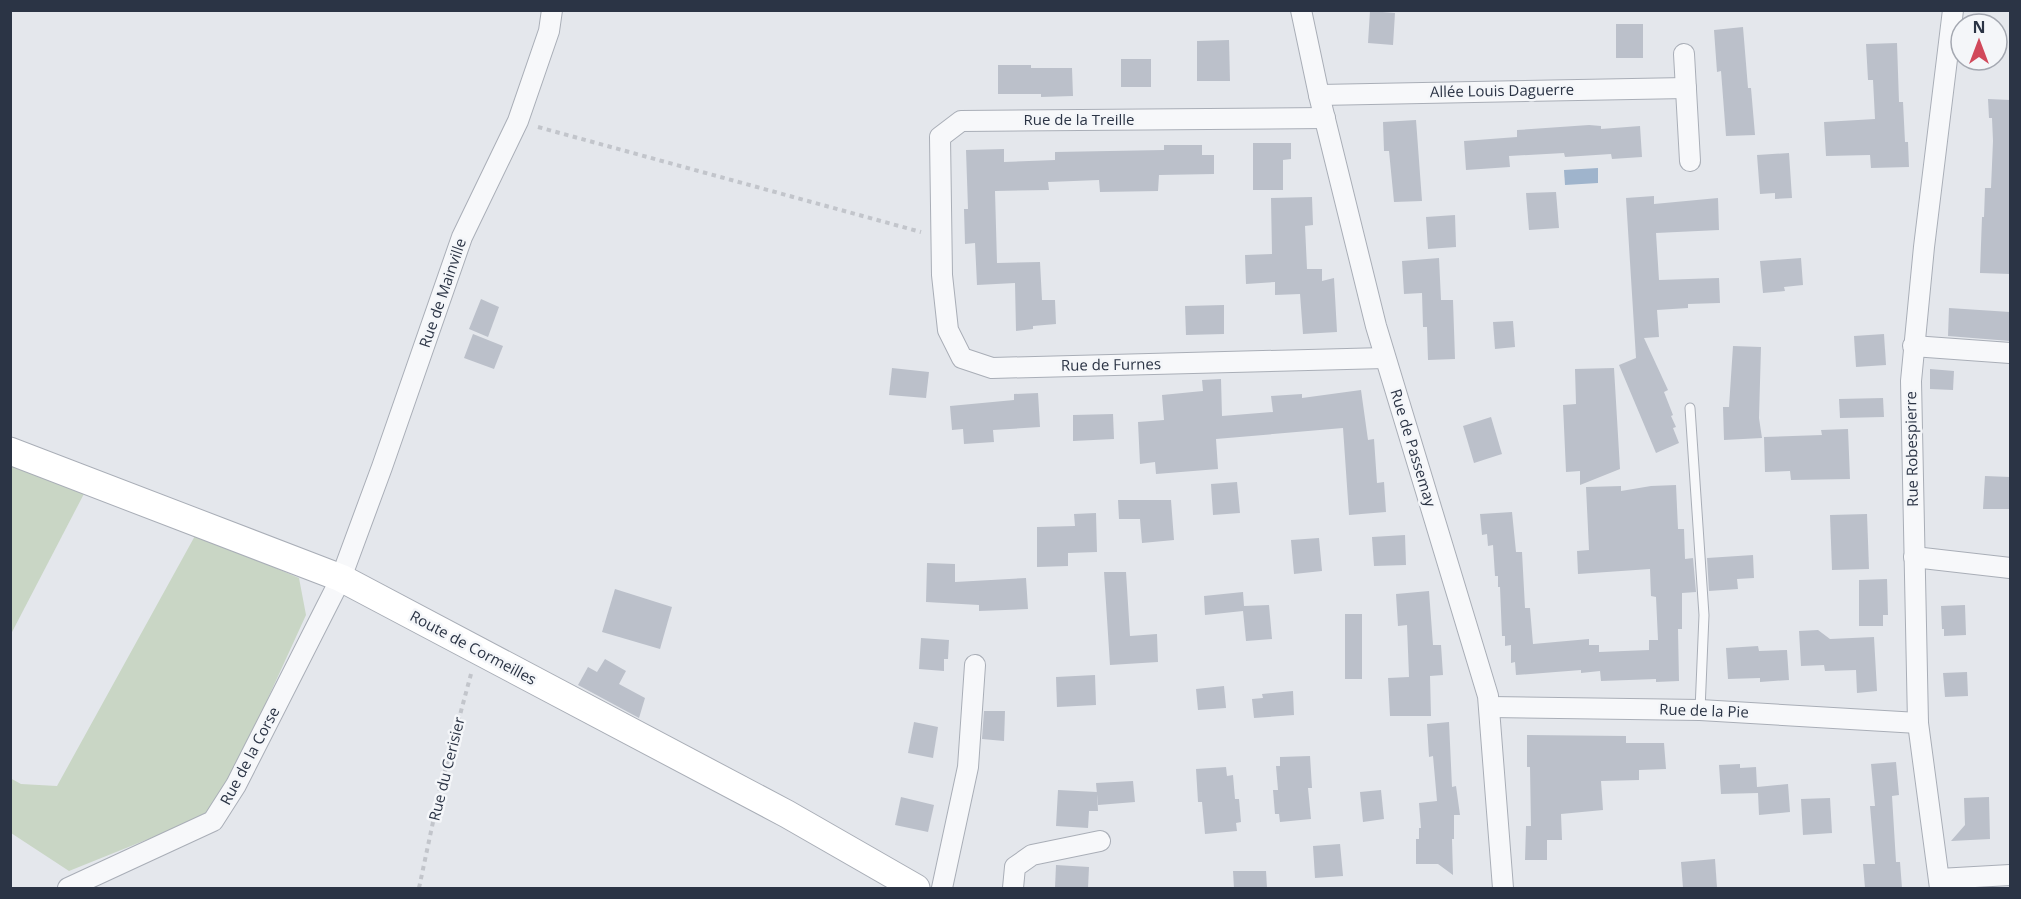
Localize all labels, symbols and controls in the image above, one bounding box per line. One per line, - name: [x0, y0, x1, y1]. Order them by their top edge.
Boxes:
- north arrow: [1949, 12, 2009, 72]
- text: N: [1972, 16, 1986, 38]
- street label: Allée Louis Daguerre: [1430, 79, 1574, 101]
- street label: Rue de la Treille: [1024, 109, 1134, 129]
- street label: Rue de Mainville: [414, 235, 470, 350]
- street label: Rue de Furnes: [1061, 353, 1161, 375]
- street label: Rue de Passemay: [1387, 386, 1442, 509]
- street label: Rue Robespierre: [1900, 391, 1922, 507]
- street label: Route de Cormeilles: [407, 605, 540, 689]
- street label: Rue de la Pie: [1659, 698, 1749, 722]
- street label: Rue de la Corse: [215, 703, 283, 808]
- street label: Rue du Cerisier: [423, 715, 469, 823]

